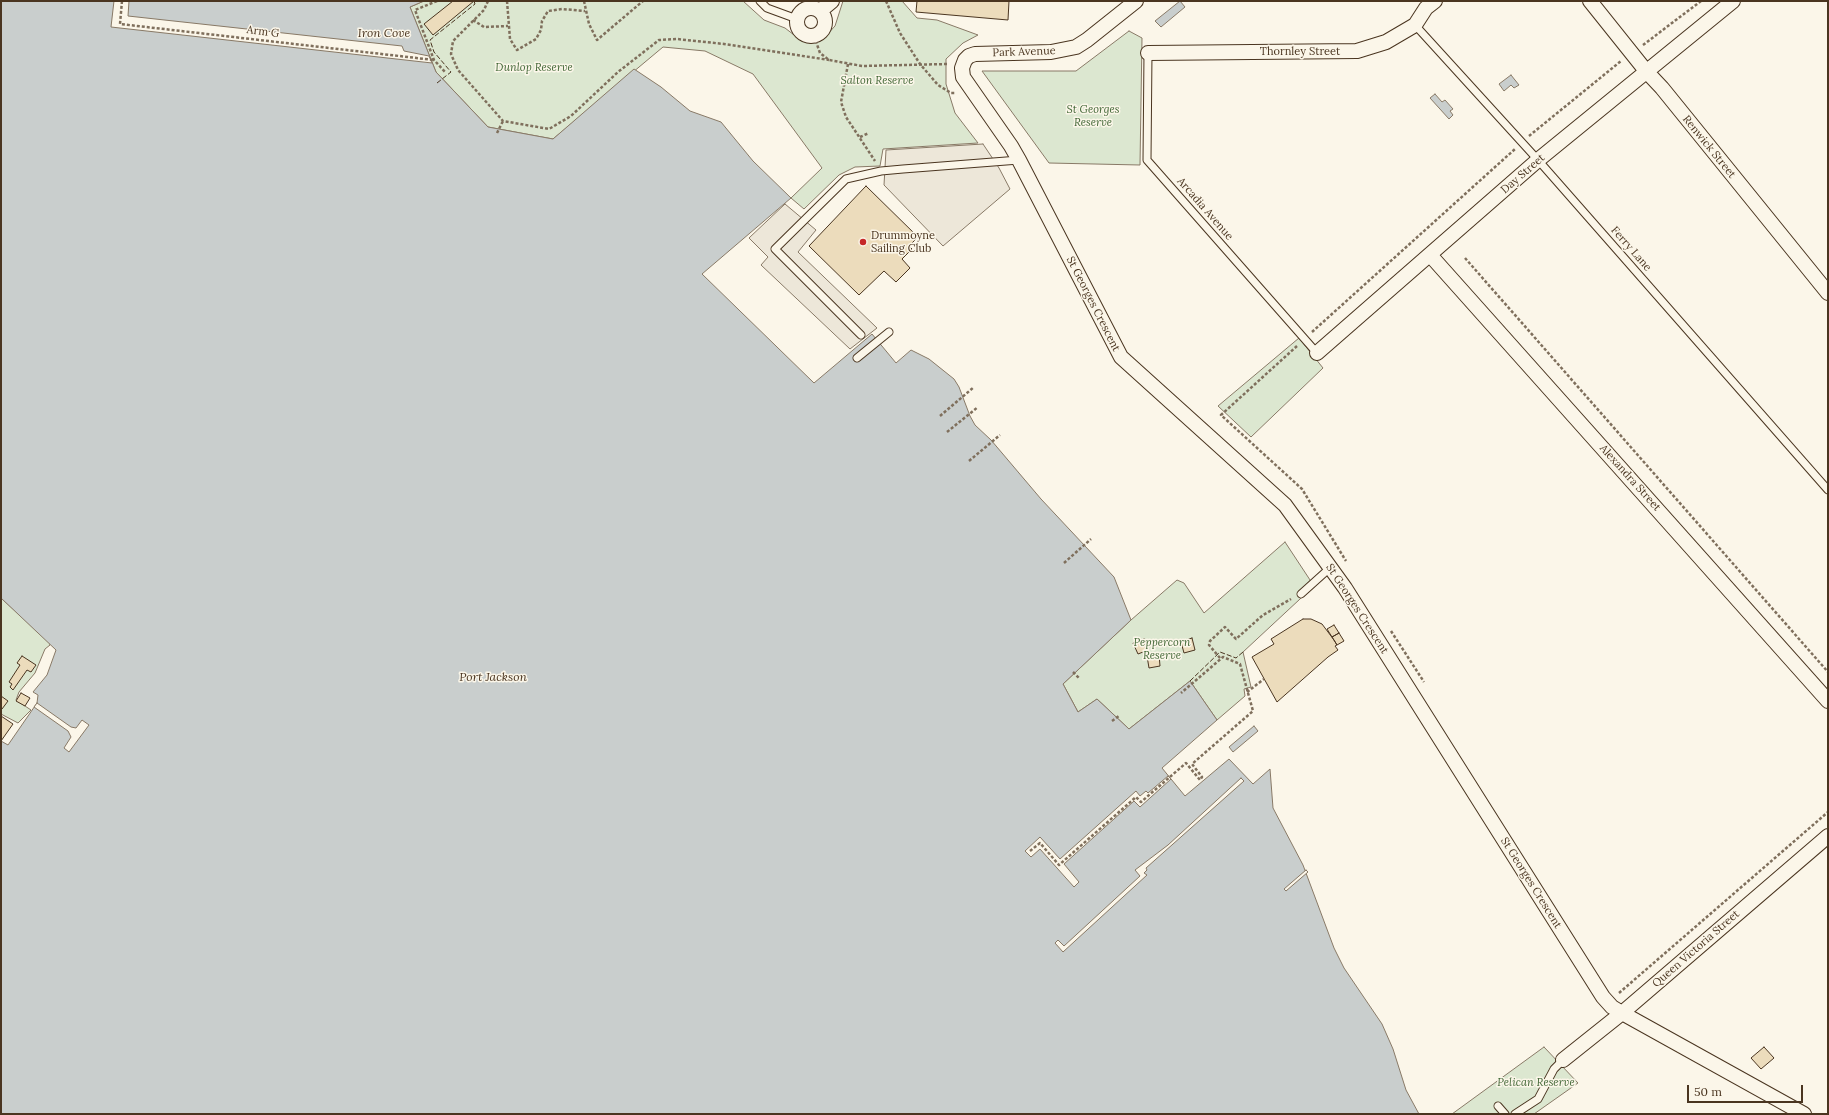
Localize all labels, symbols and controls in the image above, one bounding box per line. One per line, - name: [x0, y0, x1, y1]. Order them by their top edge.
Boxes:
- street label: Arm G: [246, 23, 280, 41]
- water label: Iron Cove: [358, 27, 410, 41]
- street label: Park Avenue: [992, 44, 1056, 60]
- street label: Thornley Street: [1260, 45, 1340, 59]
- park label: Dunlop Reserve: [495, 61, 573, 75]
- park label: Salton Reserve: [841, 74, 913, 88]
- park label: St Georges Reserve: [1066, 103, 1120, 129]
- street label: Renwick Street: [1680, 113, 1738, 181]
- street label: Day Street: [1498, 151, 1548, 197]
- street label: Arcadia Avenue: [1174, 175, 1236, 243]
- street label: Ferry Lane: [1608, 224, 1654, 274]
- place label: Drummoyne Sailing Club: [871, 229, 935, 255]
- marker: Drummoyne Sailing Club: [858, 237, 868, 247]
- street label: St Georges Crescent: [1063, 254, 1123, 354]
- street label: Alexandra Street: [1597, 442, 1663, 514]
- street label: St Georges Crescent: [1323, 561, 1391, 657]
- park label: Peppercorn Reserve: [1133, 636, 1191, 662]
- water label: Port Jackson: [459, 671, 527, 685]
- street label: St Georges Crescent: [1498, 835, 1564, 931]
- street label: Queen Victoria Street: [1650, 908, 1742, 990]
- park label: Pelican Reserve: [1497, 1076, 1575, 1090]
- scale bar: [1689, 1077, 1805, 1103]
- text: 50 m: [1694, 1084, 1722, 1099]

